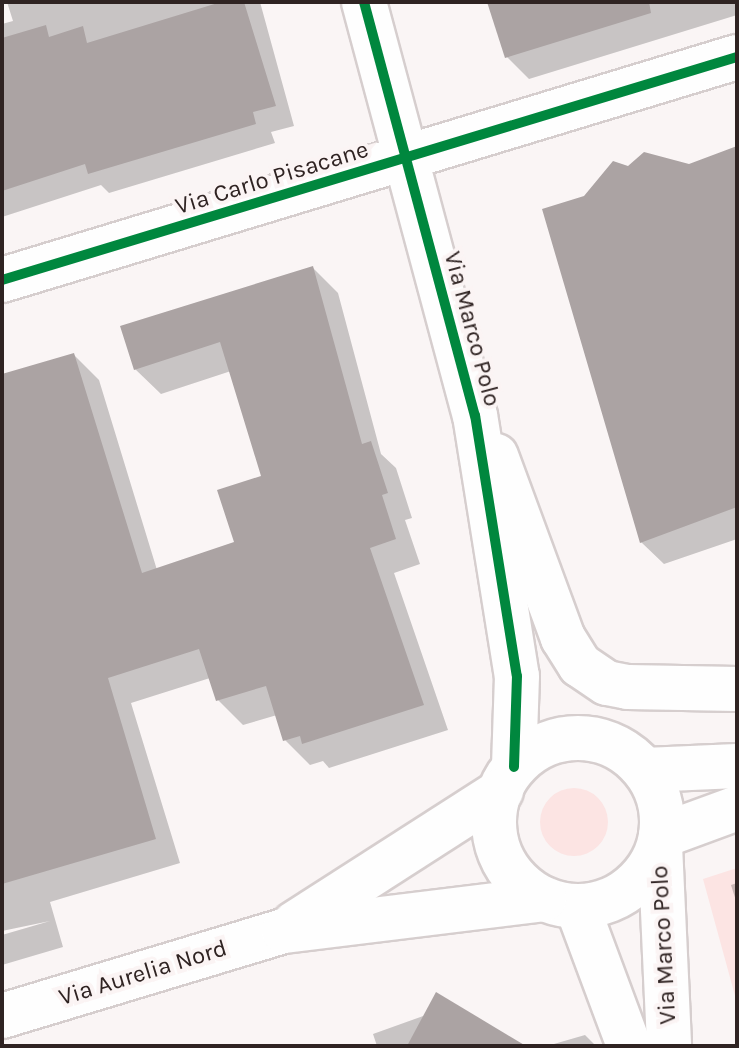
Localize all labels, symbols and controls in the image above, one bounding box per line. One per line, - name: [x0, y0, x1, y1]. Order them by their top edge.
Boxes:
- street label: Via Carlo Pisacane: [172, 135, 372, 221]
- street label: Via Marco Polo: [437, 248, 507, 410]
- street label: Via Marco Polo: [645, 865, 683, 1025]
- street label: Via Aurelia Nord: [56, 934, 230, 1012]

